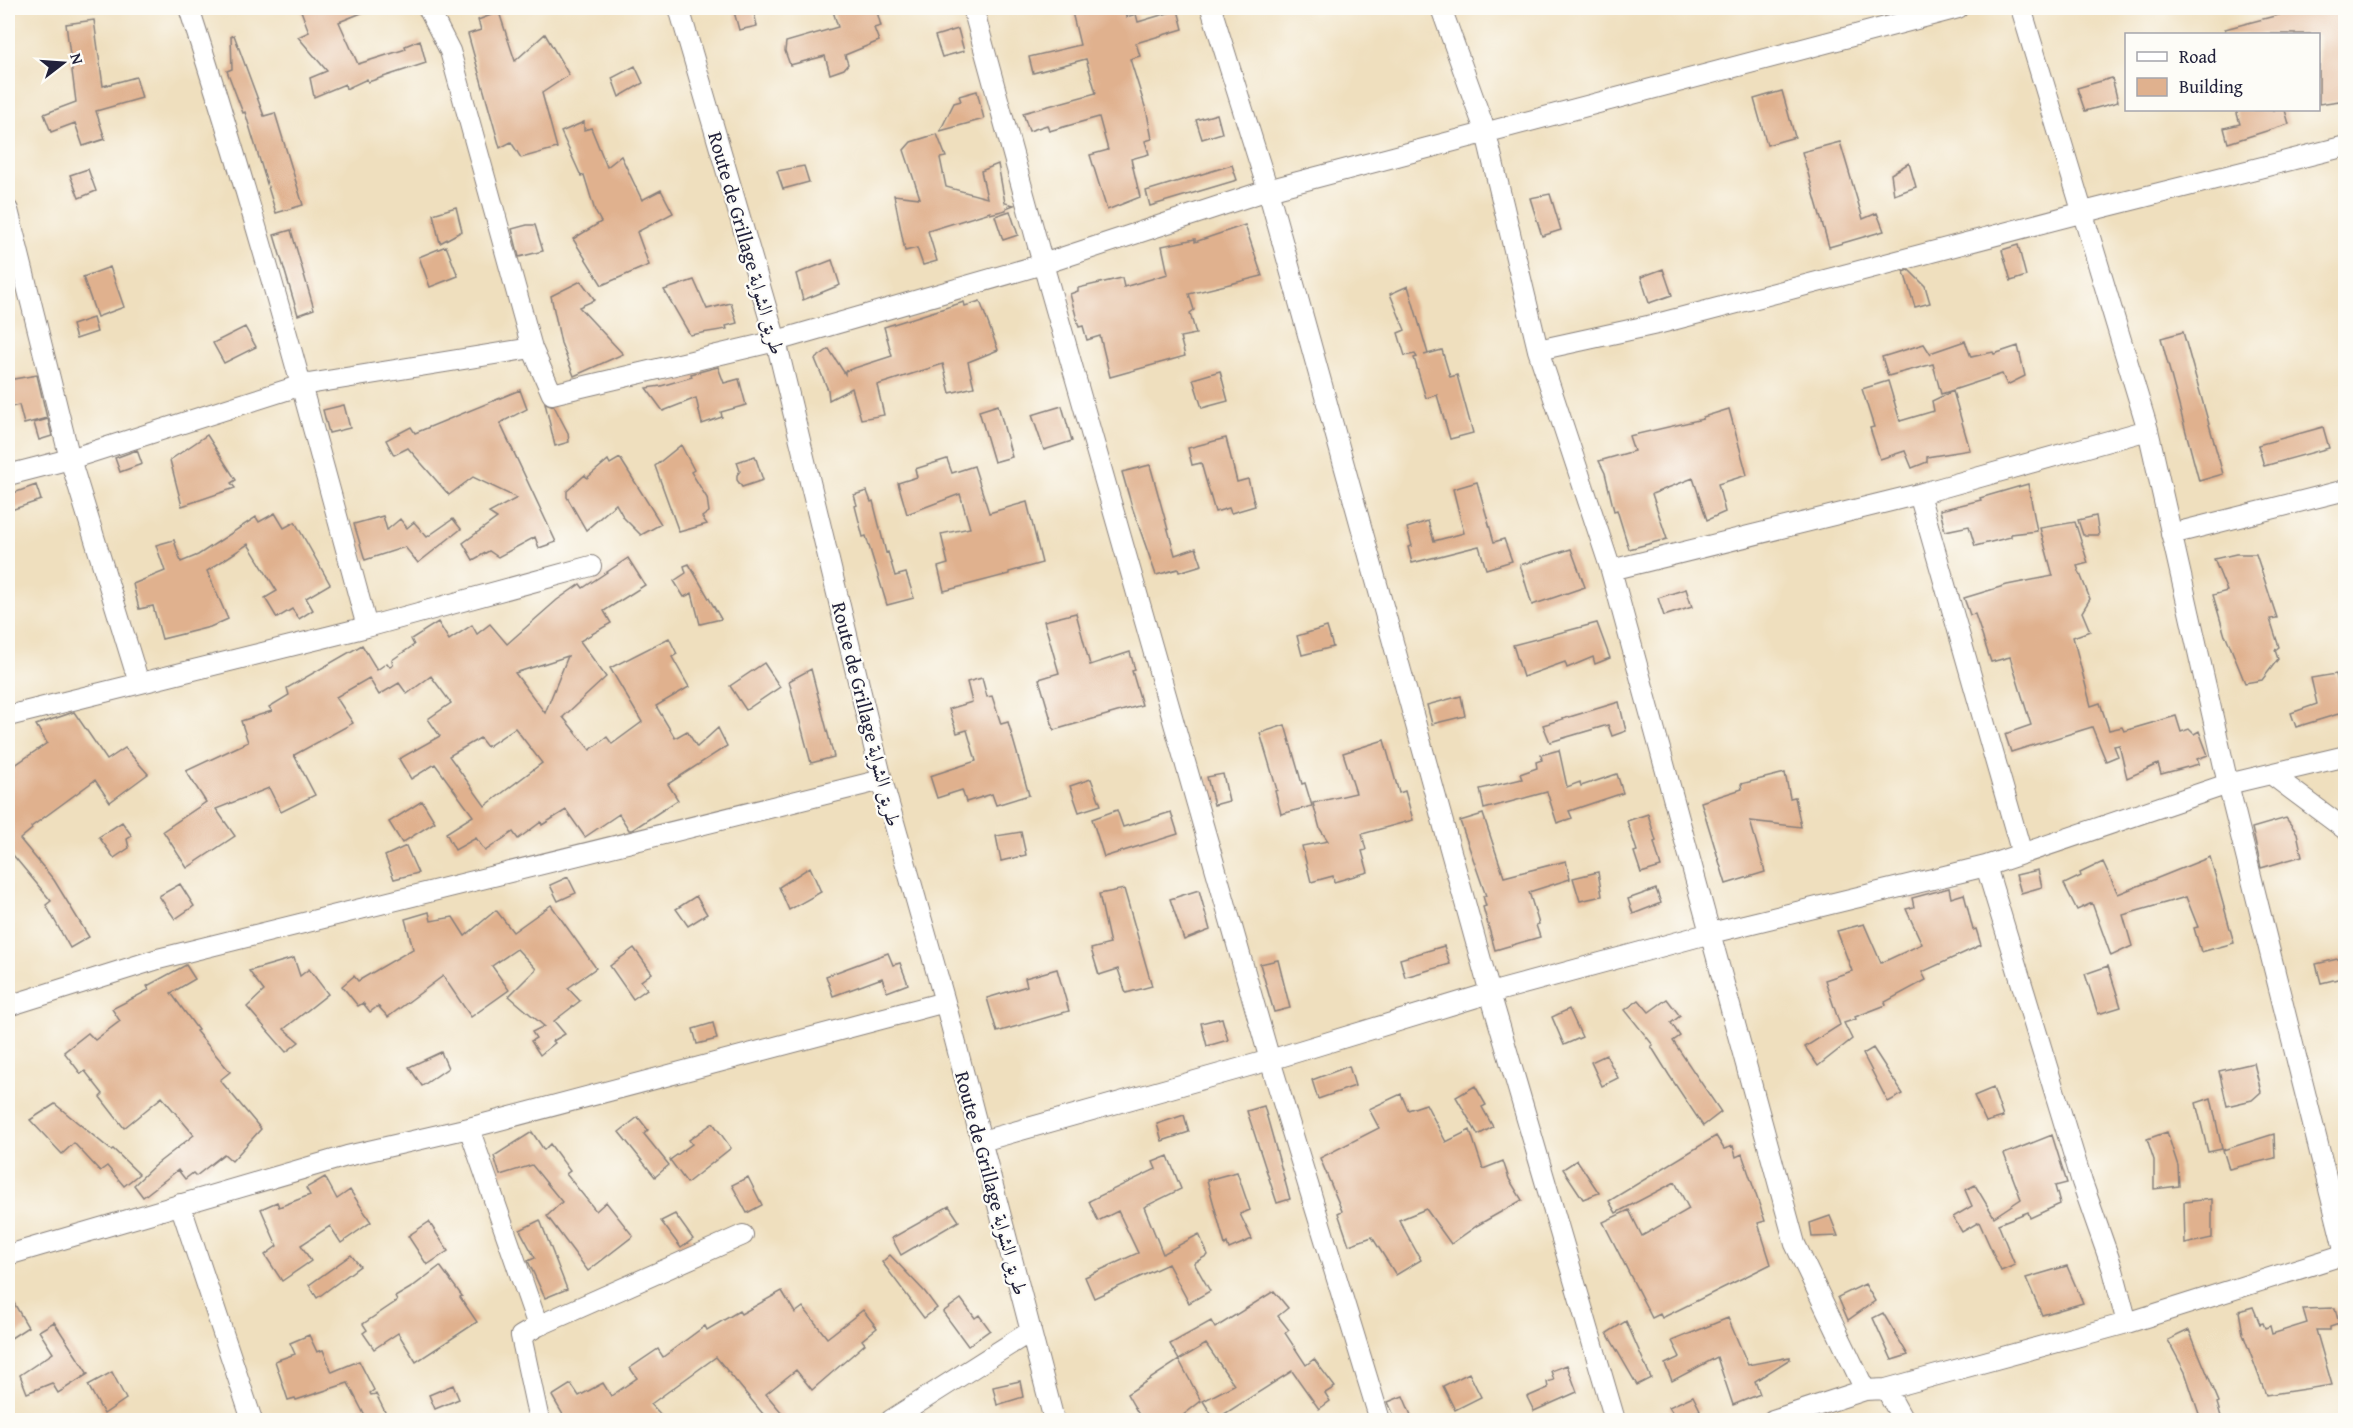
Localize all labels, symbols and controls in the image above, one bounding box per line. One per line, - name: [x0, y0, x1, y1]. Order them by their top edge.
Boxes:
- north arrow: [33, 33, 93, 93]
- legend: [2125, 33, 2320, 111]
- text: Road: [2179, 43, 2217, 70]
- text: N: [64, 50, 90, 68]
- text: Building: [2179, 73, 2243, 100]
- street label: Route de Grillage طريق الشواية: [701, 128, 793, 358]
- street label: Route de Grillage طريق الشواية: [825, 599, 909, 829]
- street label: Route de Grillage طريق الشواية: [948, 1068, 1036, 1298]

